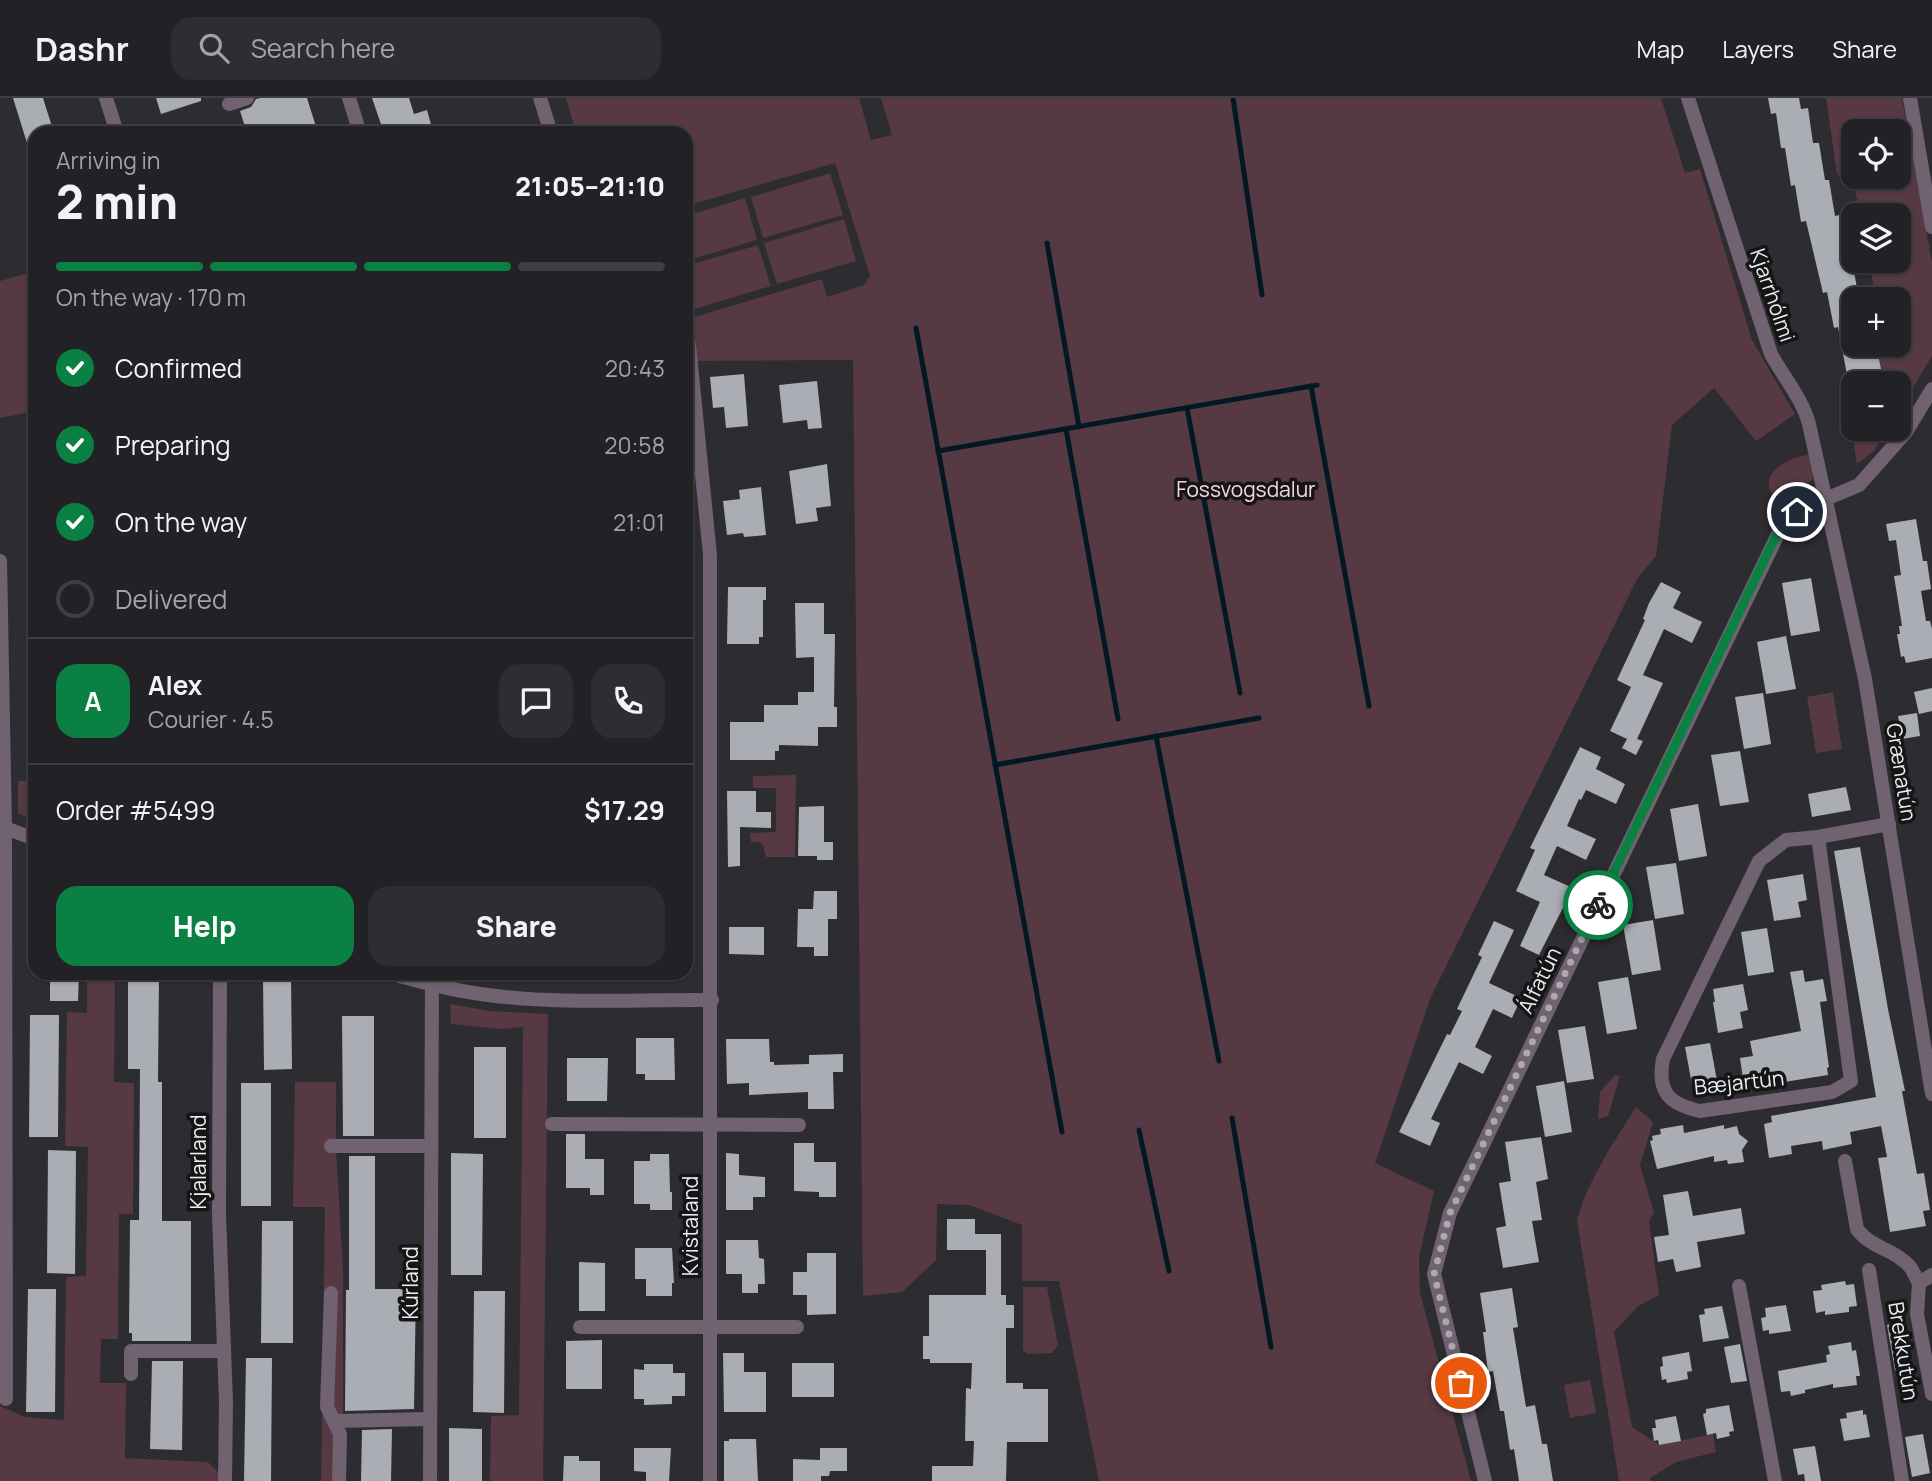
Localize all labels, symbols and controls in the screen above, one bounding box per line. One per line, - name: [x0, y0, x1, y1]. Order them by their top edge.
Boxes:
- search box: [171, 17, 661, 80]
- text: Dashr: [35, 26, 129, 71]
- icon: search: [195, 29, 233, 67]
- text: Search here: [251, 30, 395, 66]
- text: Map: [1637, 32, 1684, 65]
- text: Layers: [1722, 32, 1794, 65]
- text: Share: [1832, 32, 1897, 65]
- map controls: [1841, 119, 1911, 441]
- button: locate: [1841, 119, 1911, 189]
- text: Arriving in: [56, 144, 161, 176]
- text: 21:05–21:10: [515, 168, 665, 204]
- text: 2 min: [56, 170, 178, 233]
- button: layers: [1841, 203, 1911, 273]
- street label: Kjarrhólmi: [1744, 245, 1802, 345]
- text: On the way · 170 m: [56, 281, 246, 313]
- button: +: [1841, 287, 1911, 357]
- icon: check: [56, 349, 94, 387]
- text: Confirmed: [115, 350, 242, 386]
- text: 20:43: [605, 352, 665, 384]
- button: −: [1841, 371, 1911, 441]
- icon: check: [56, 426, 94, 464]
- text: Preparing: [115, 427, 231, 463]
- text: 20:58: [604, 429, 665, 461]
- park label: Fossvogsdalur: [1176, 475, 1316, 503]
- pin: [1767, 482, 1827, 542]
- icon: home: [1778, 493, 1816, 531]
- icon: check: [56, 503, 94, 541]
- text: On the way: [115, 504, 247, 540]
- text: 21:01: [613, 506, 665, 538]
- text: Delivered: [115, 581, 227, 617]
- button: chat: [499, 664, 573, 738]
- button: phone: [591, 664, 665, 738]
- text: Alex: [148, 667, 202, 703]
- text: A: [84, 683, 102, 719]
- text: Courier · 4.5: [148, 703, 274, 735]
- street label: Grænatún: [1880, 721, 1924, 823]
- text: Order #5499: [56, 792, 215, 828]
- text: $17.29: [584, 792, 665, 828]
- courier: [1563, 870, 1633, 940]
- button: Help: [56, 886, 354, 966]
- button: Share: [368, 886, 665, 966]
- icon: bike: [1579, 886, 1617, 924]
- street label: Álfatún: [1511, 942, 1567, 1018]
- street label: Bæjartún: [1693, 1063, 1785, 1101]
- street label: Kjalarland: [184, 1115, 212, 1209]
- street label: Kvistaland: [676, 1176, 704, 1276]
- street label: Kúrland: [396, 1246, 424, 1320]
- street label: Brekkutún: [1882, 1300, 1926, 1402]
- pin: [1431, 1353, 1491, 1413]
- icon: bag: [1442, 1364, 1480, 1402]

